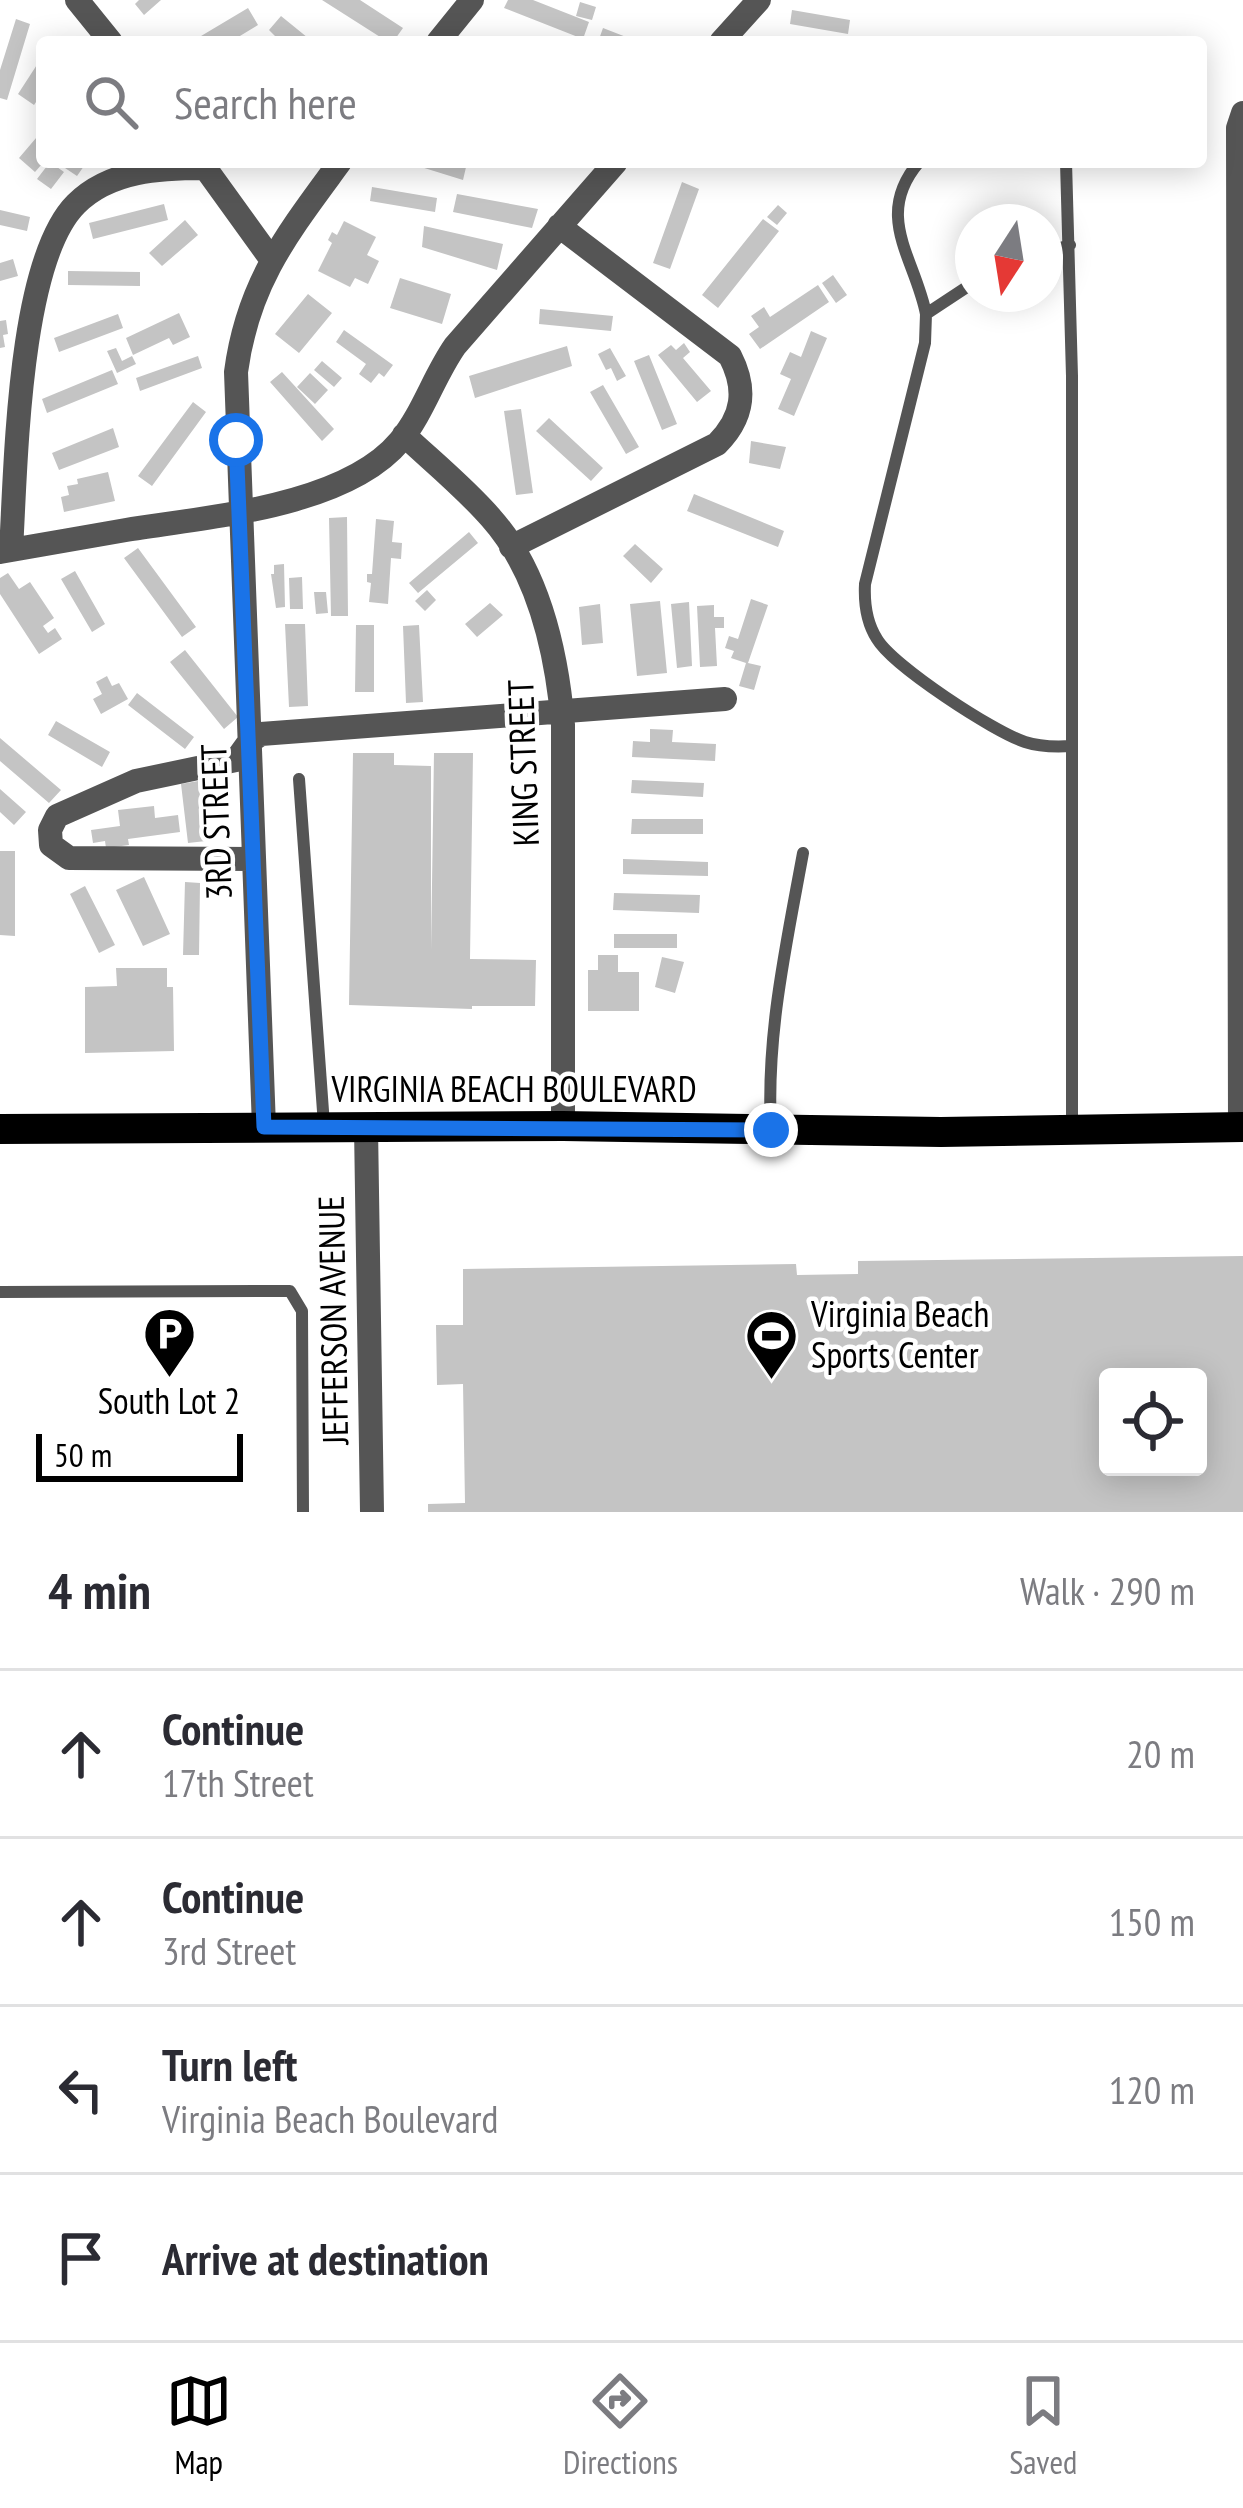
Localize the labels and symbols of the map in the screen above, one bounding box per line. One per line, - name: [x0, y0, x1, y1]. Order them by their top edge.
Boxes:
- north arrow: [955, 204, 1063, 312]
- route start: [209, 413, 263, 467]
- street label: KING STREET: [496, 679, 549, 847]
- street label: 3RD STREET: [189, 743, 242, 901]
- street label: VIRGINIA BEACH BOULEVARD: [330, 1065, 697, 1112]
- route end: [744, 1103, 798, 1157]
- street label: JEFFERSON AVENUE: [307, 1195, 358, 1446]
- place label: Virginia Beach Sports Center: [810, 1290, 989, 1378]
- parking icon: South Lot 2: [141, 1305, 197, 1379]
- sports icon: Virginia Beach Sports Center: [744, 1307, 800, 1381]
- place label: South Lot 2: [98, 1377, 240, 1424]
- scale bar: [36, 1428, 243, 1481]

